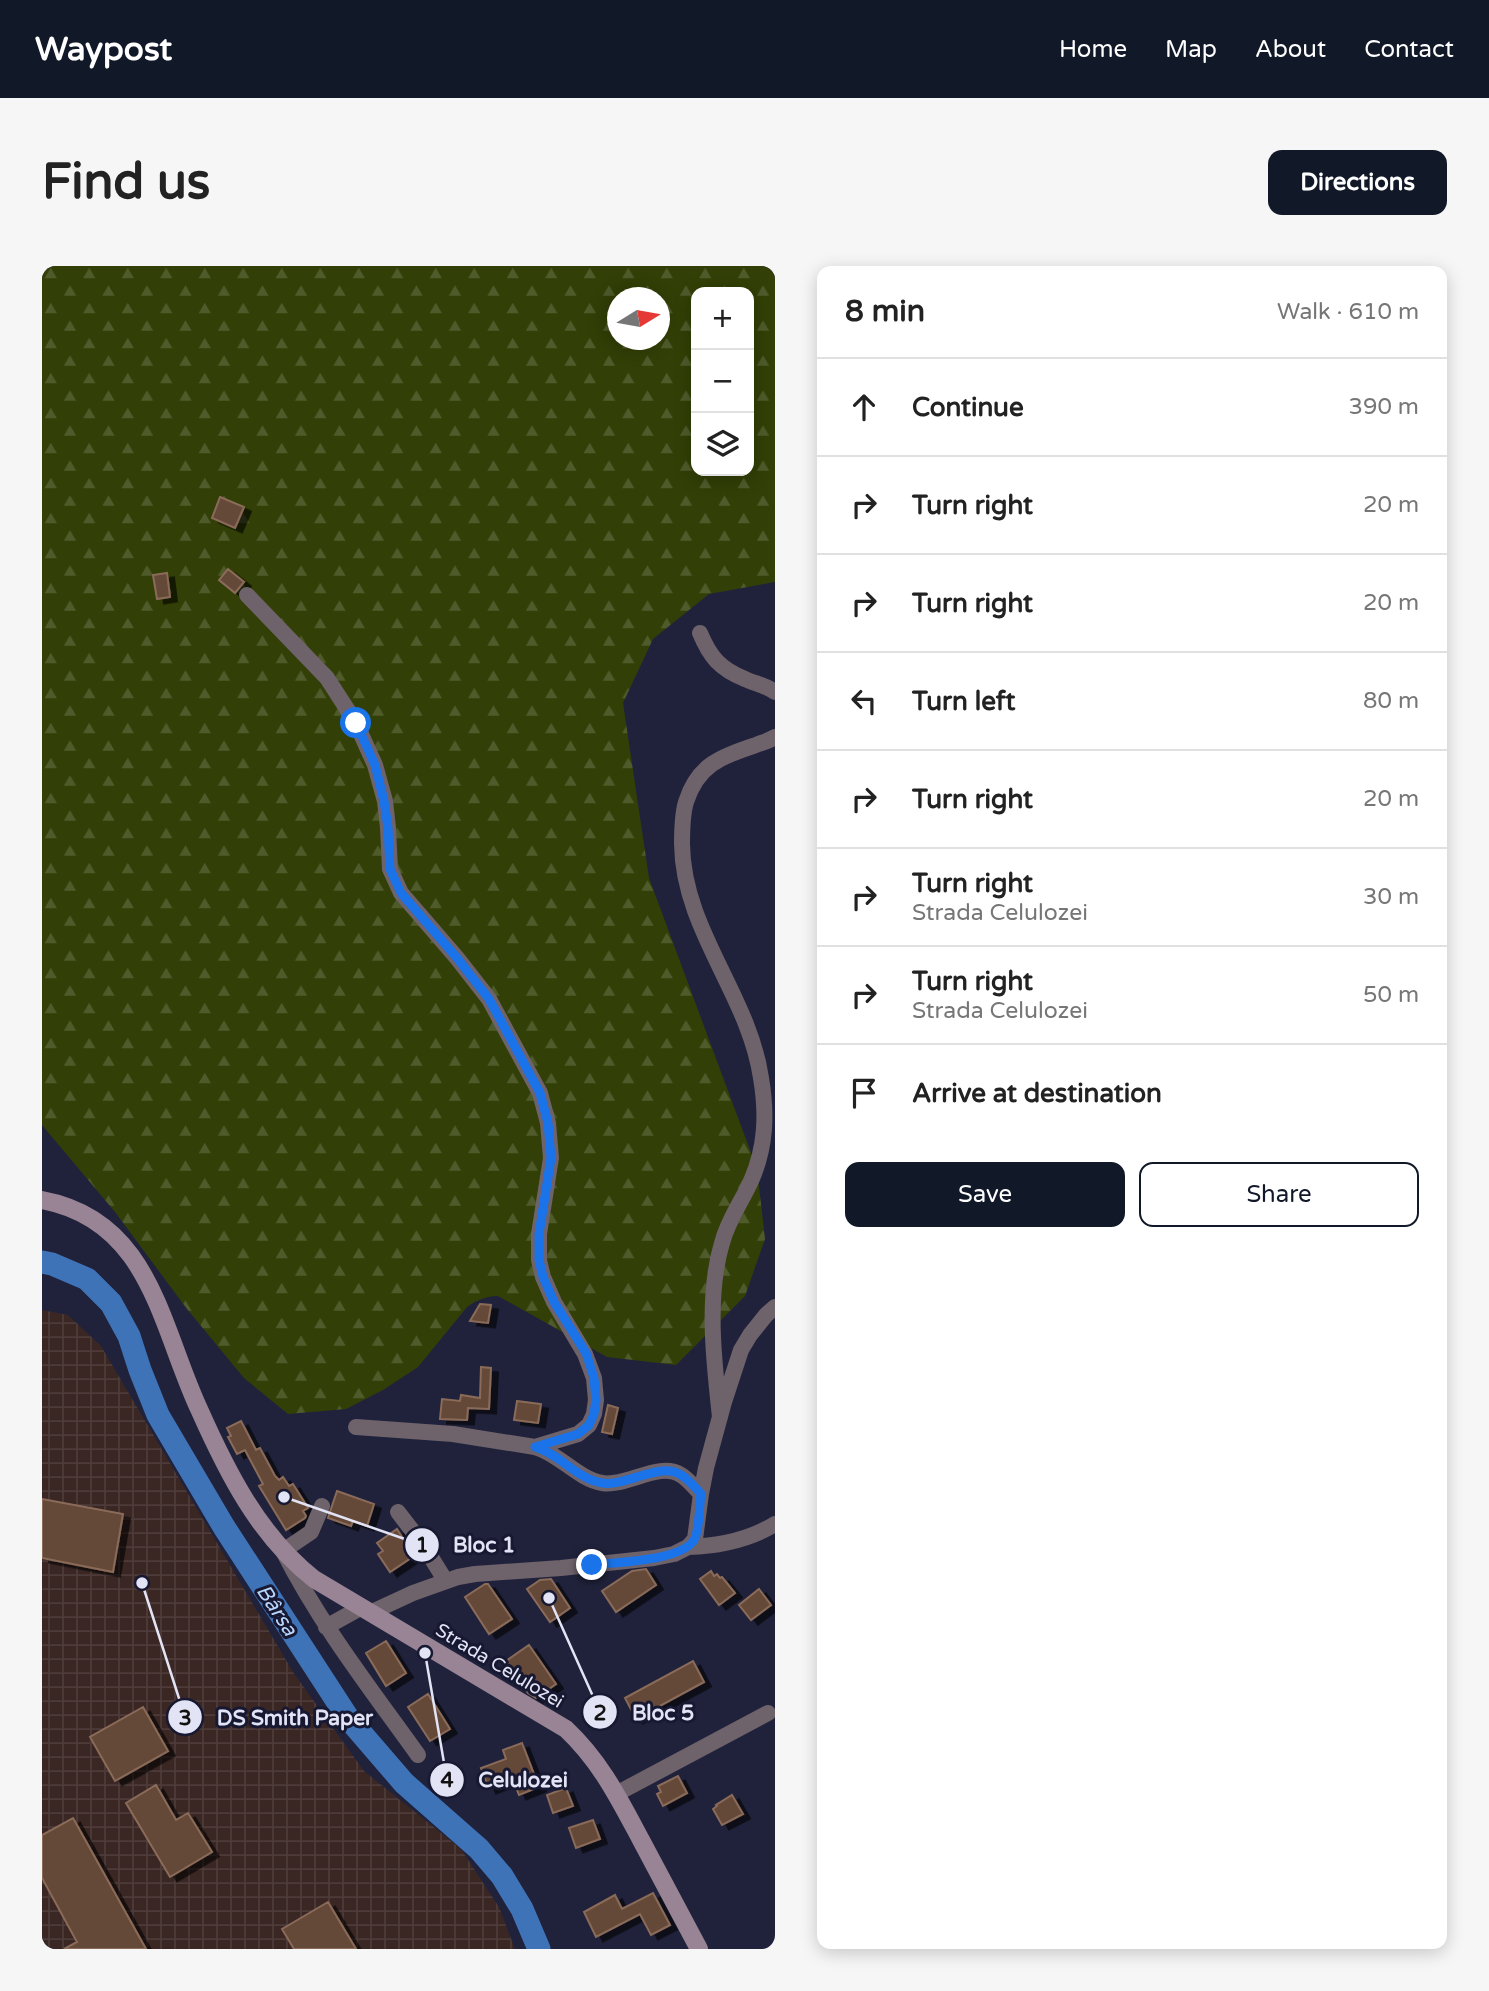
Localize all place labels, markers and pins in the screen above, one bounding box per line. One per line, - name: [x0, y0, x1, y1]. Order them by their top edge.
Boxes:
- callout: Bloc 1: [404, 1524, 530, 1566]
- callout: Bloc 5: [583, 1691, 708, 1733]
- callout: DS Smith Paper: [167, 1696, 387, 1738]
- callout: Celulozei: [430, 1759, 582, 1801]

